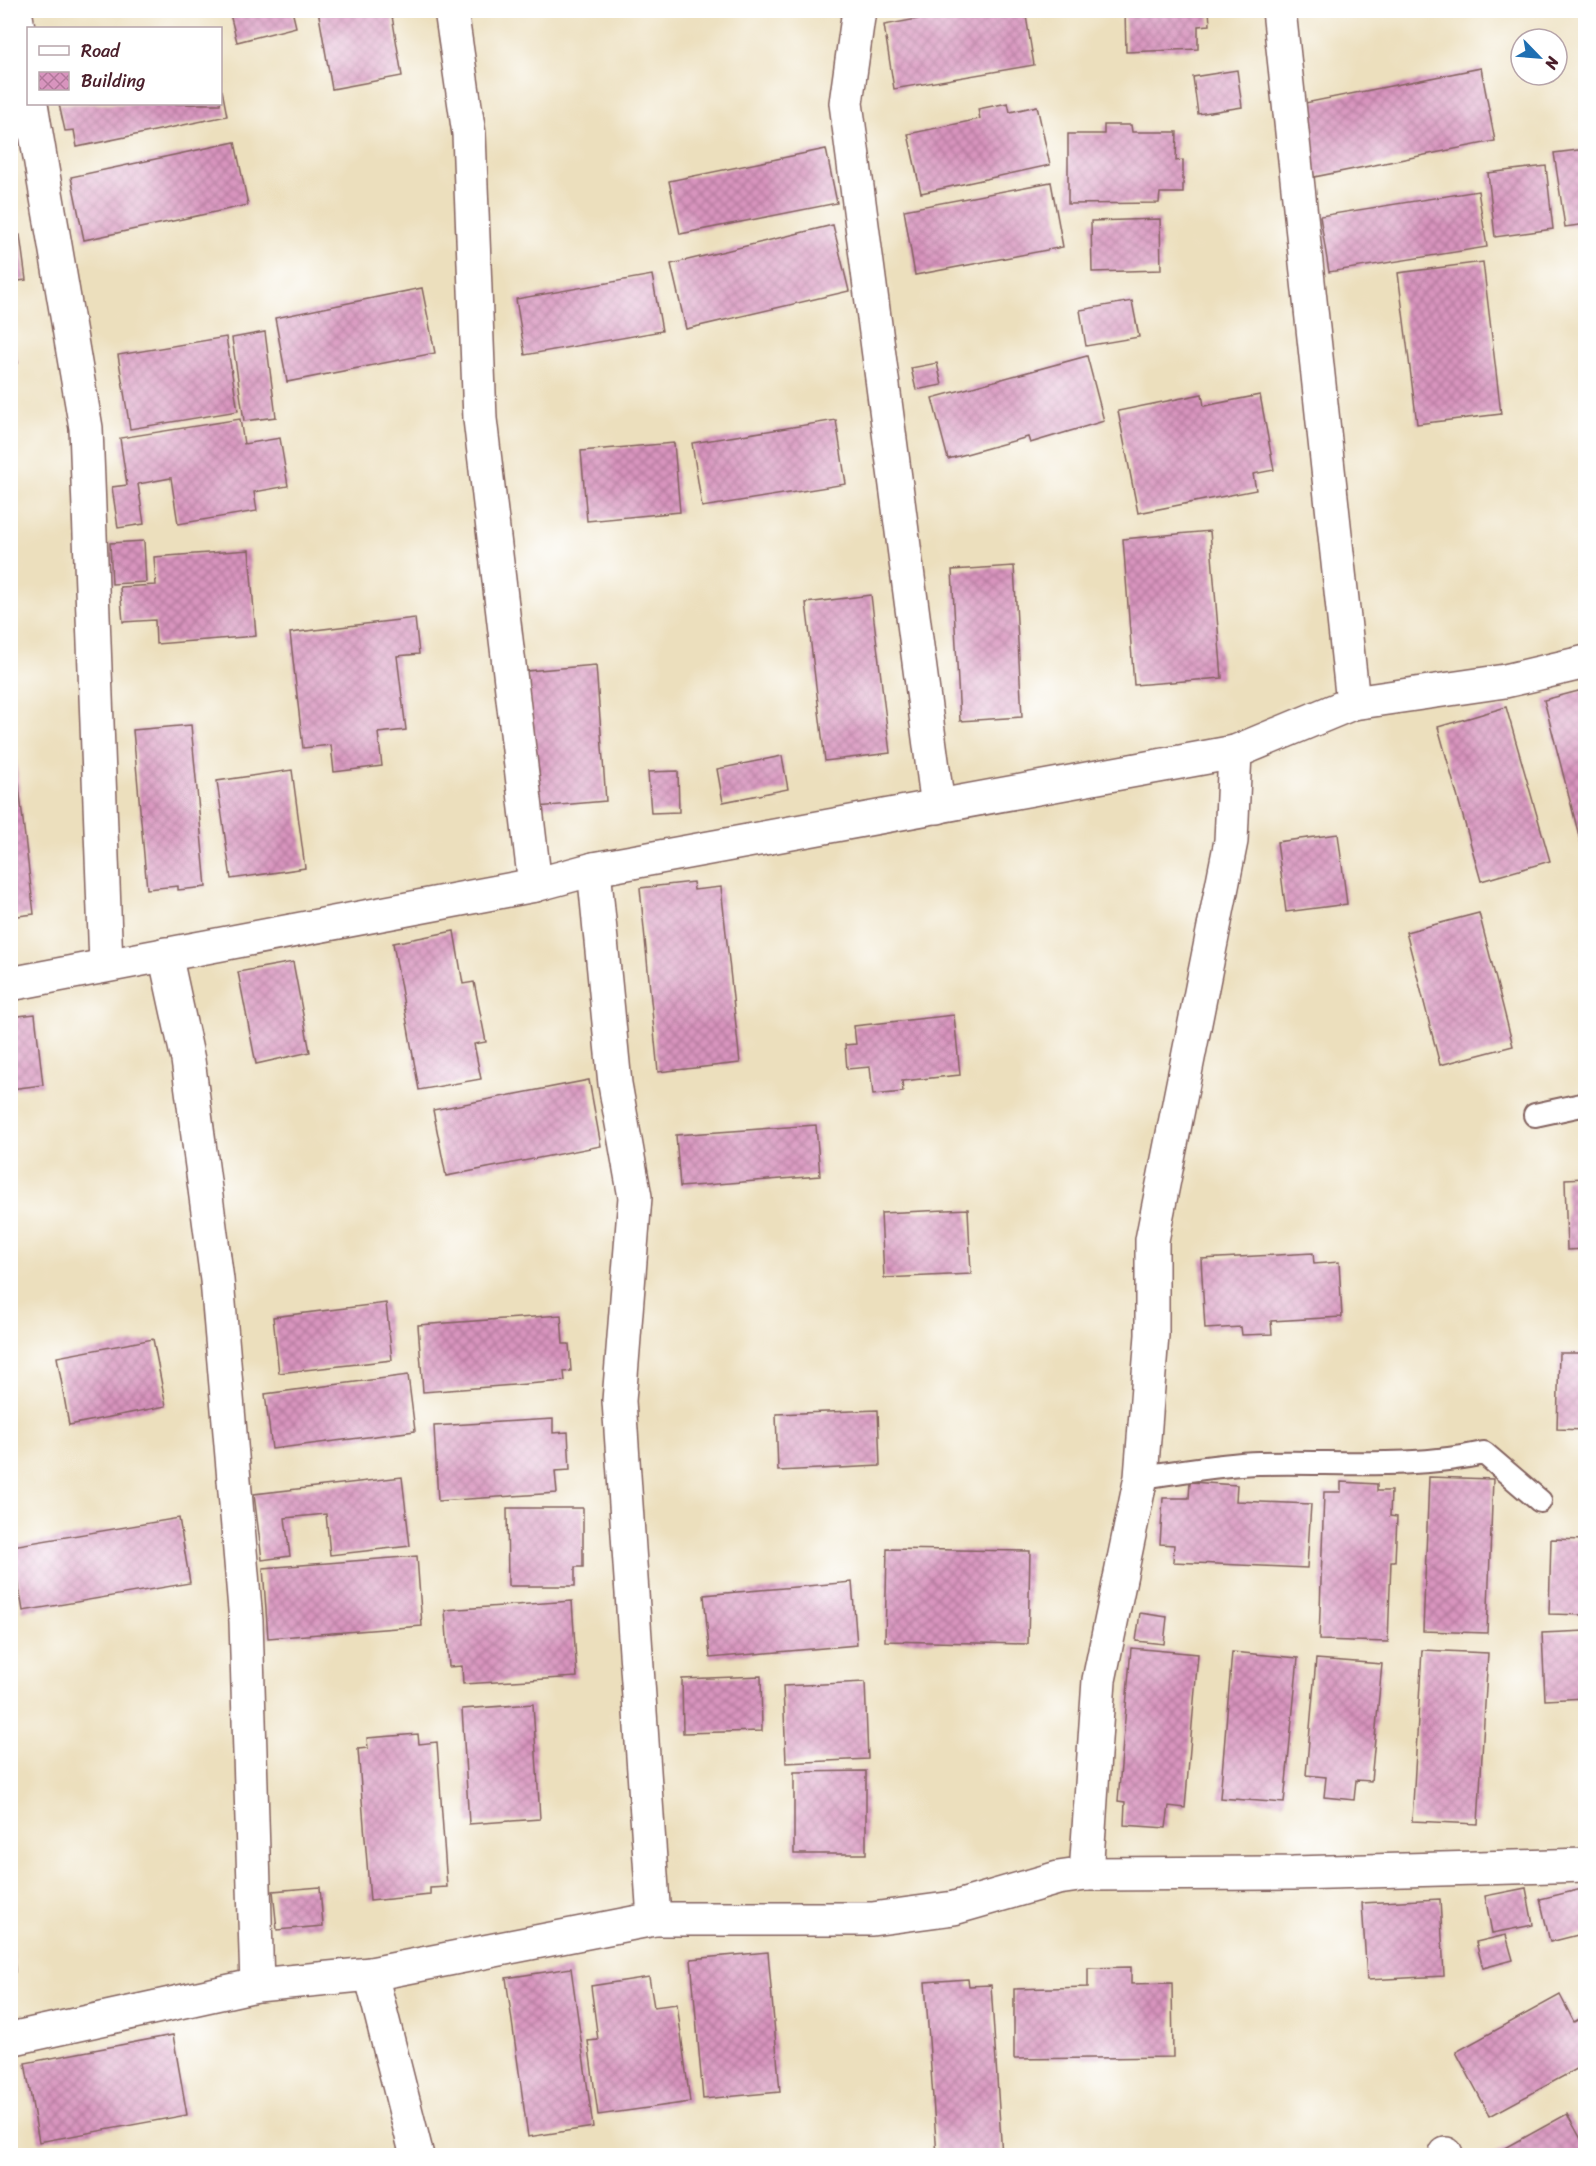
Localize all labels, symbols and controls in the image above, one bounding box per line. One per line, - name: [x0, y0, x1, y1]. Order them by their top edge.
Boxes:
- legend: [27, 27, 222, 105]
- north arrow: [1509, 27, 1569, 87]
- text: Road: [81, 35, 121, 67]
- text: N: [1536, 51, 1568, 75]
- text: Building: [81, 65, 145, 97]

